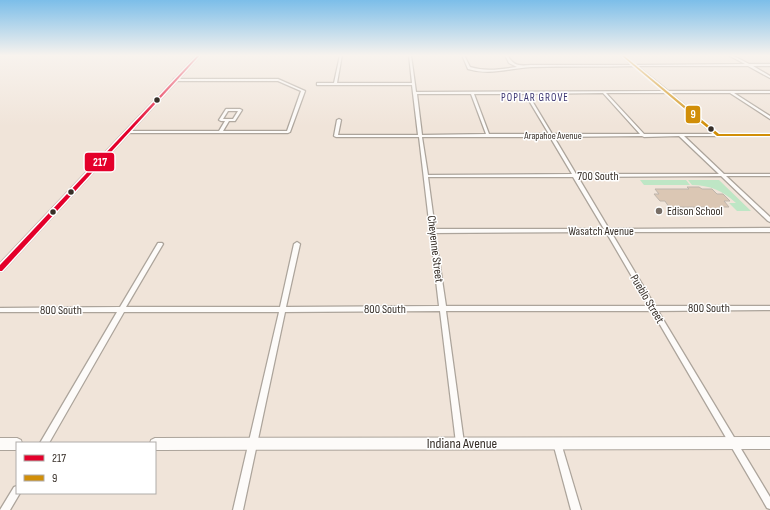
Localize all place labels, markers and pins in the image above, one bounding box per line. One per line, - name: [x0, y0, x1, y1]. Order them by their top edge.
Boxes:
- unlabelled marker: [152, 95, 162, 105]
- unlabelled marker: [706, 124, 716, 134]
- unlabelled marker: [66, 187, 76, 197]
- place label: Edison School: [667, 204, 723, 219]
- marker: Edison School: [654, 206, 664, 216]
- unlabelled marker: [48, 207, 58, 217]

